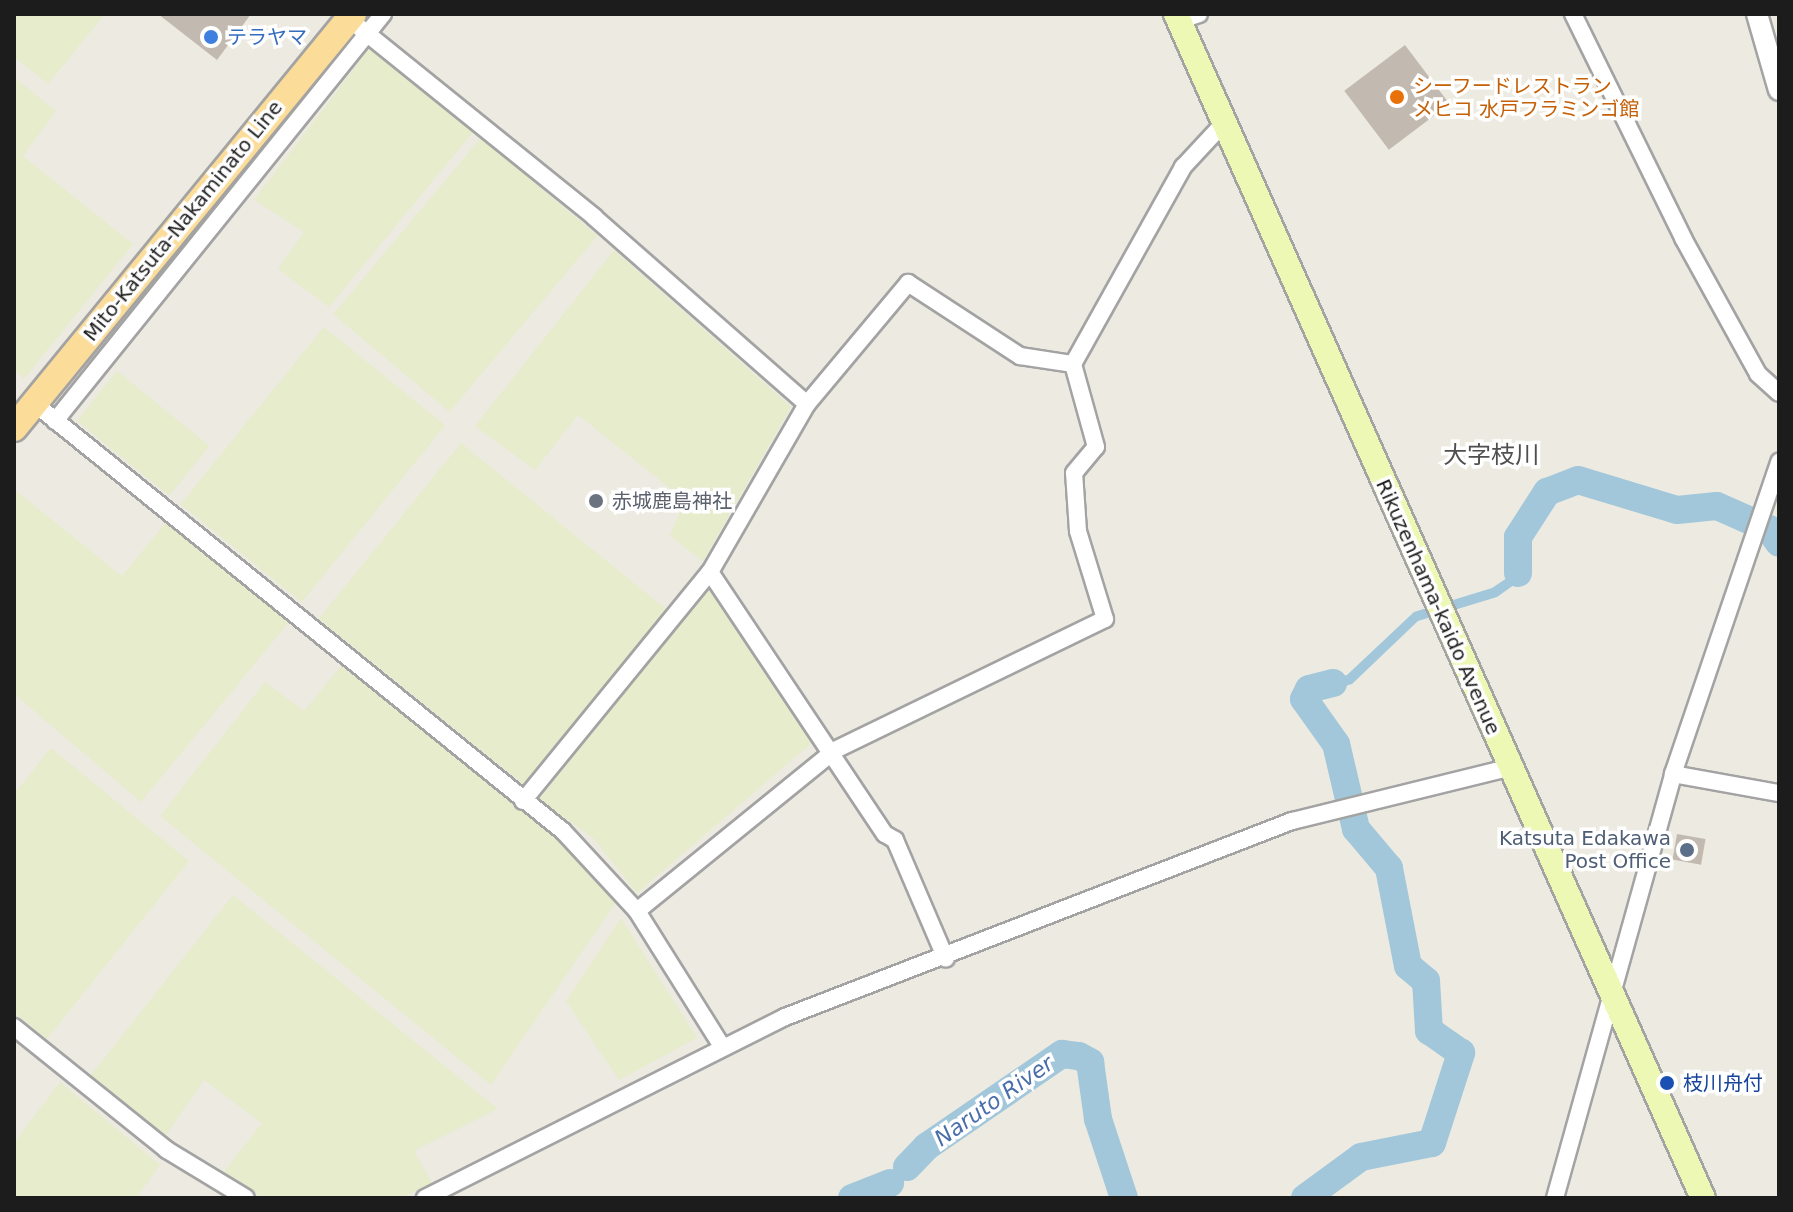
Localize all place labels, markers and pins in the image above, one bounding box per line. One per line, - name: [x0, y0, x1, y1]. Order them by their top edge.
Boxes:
- place label: テラヤマ: [227, 25, 307, 49]
- marker: テラヤマ: [202, 28, 220, 46]
- place label: シーフードレストラン メヒコ 水戸フラミンゴ館: [1413, 74, 1639, 121]
- marker: シーフードレストラン メヒコ 水戸フラミンゴ館: [1388, 88, 1406, 106]
- place label: 赤城鹿島神社: [612, 489, 732, 513]
- marker: 赤城鹿島神社: [587, 492, 605, 510]
- place label: Katsuta Edakawa Post Office: [1499, 826, 1671, 873]
- marker: Katsuta Edakawa Post Office: [1678, 841, 1696, 859]
- place label: 枝川舟付: [1683, 1071, 1763, 1095]
- marker: 枝川舟付: [1658, 1074, 1676, 1092]

